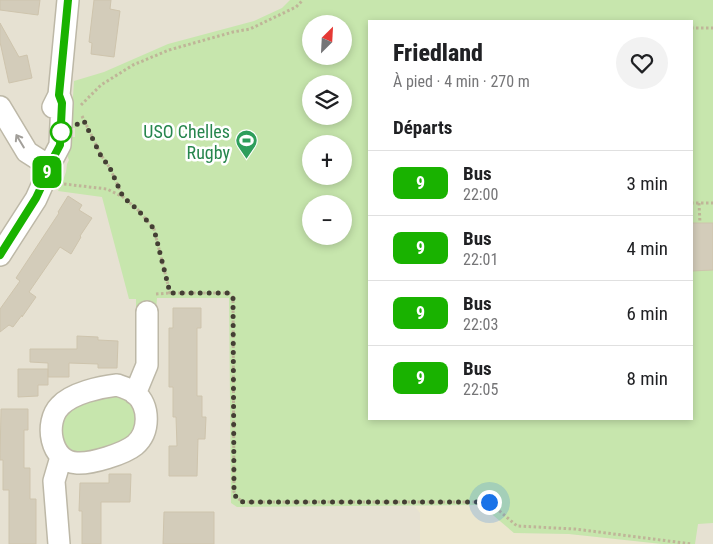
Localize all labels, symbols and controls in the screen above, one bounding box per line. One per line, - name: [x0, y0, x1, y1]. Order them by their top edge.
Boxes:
- north arrow: [302, 15, 352, 65]
- map controls: [302, 15, 352, 245]
- button: heart: [616, 37, 668, 89]
- text: Friedland: [393, 39, 483, 67]
- text: À pied · 4 min · 270 m: [393, 72, 530, 91]
- button: layers: [302, 75, 352, 125]
- text: Départs: [393, 116, 452, 139]
- unlabelled marker: [50, 121, 72, 143]
- place label: USO Chelles Rugby: [143, 121, 230, 163]
- sports icon: USO Chelles Rugby: [234, 129, 258, 160]
- one-way arrow: [15, 134, 25, 148]
- button: +: [302, 135, 352, 185]
- line badge: 9: [31, 156, 63, 188]
- text: 9: [42, 161, 52, 182]
- text: Bus: [463, 162, 492, 185]
- text: 9: [416, 172, 425, 193]
- text: 3 min: [626, 172, 668, 195]
- text: 22:00: [463, 185, 498, 204]
- button: −: [302, 195, 352, 245]
- text: Bus: [463, 227, 492, 250]
- text: 9: [416, 237, 425, 258]
- text: 4 min: [626, 237, 668, 260]
- text: 22:01: [463, 250, 498, 269]
- text: Bus: [463, 292, 492, 315]
- text: 9: [416, 302, 425, 323]
- text: 6 min: [626, 302, 668, 325]
- text: 22:03: [463, 315, 498, 334]
- text: Bus: [463, 357, 492, 380]
- text: 9: [416, 367, 425, 388]
- text: 8 min: [626, 367, 668, 390]
- text: 22:05: [463, 380, 498, 399]
- your location: [477, 490, 502, 515]

